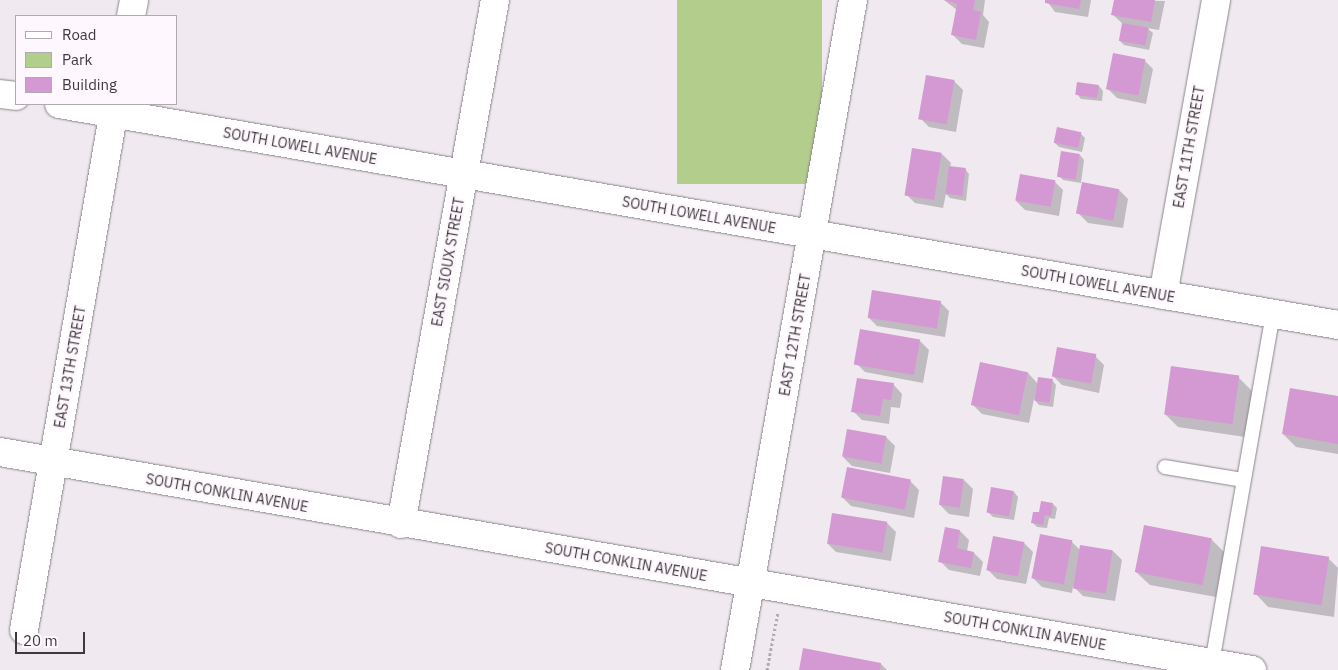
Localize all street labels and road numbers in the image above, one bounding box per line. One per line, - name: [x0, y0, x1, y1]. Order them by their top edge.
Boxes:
- street label: EAST 11TH STREET: [1170, 85, 1208, 209]
- street label: SOUTH LOWELL AVENUE: [222, 124, 378, 168]
- street label: SOUTH LOWELL AVENUE: [621, 193, 777, 237]
- street label: EAST SIOUX STREET: [428, 196, 468, 328]
- street label: SOUTH LOWELL AVENUE: [1020, 262, 1176, 306]
- street label: EAST 12TH STREET: [776, 273, 814, 397]
- street label: EAST 13TH STREET: [51, 305, 89, 429]
- street label: SOUTH CONKLIN AVENUE: [145, 470, 309, 516]
- street label: SOUTH CONKLIN AVENUE: [544, 539, 708, 585]
- street label: SOUTH CONKLIN AVENUE: [943, 608, 1107, 654]

